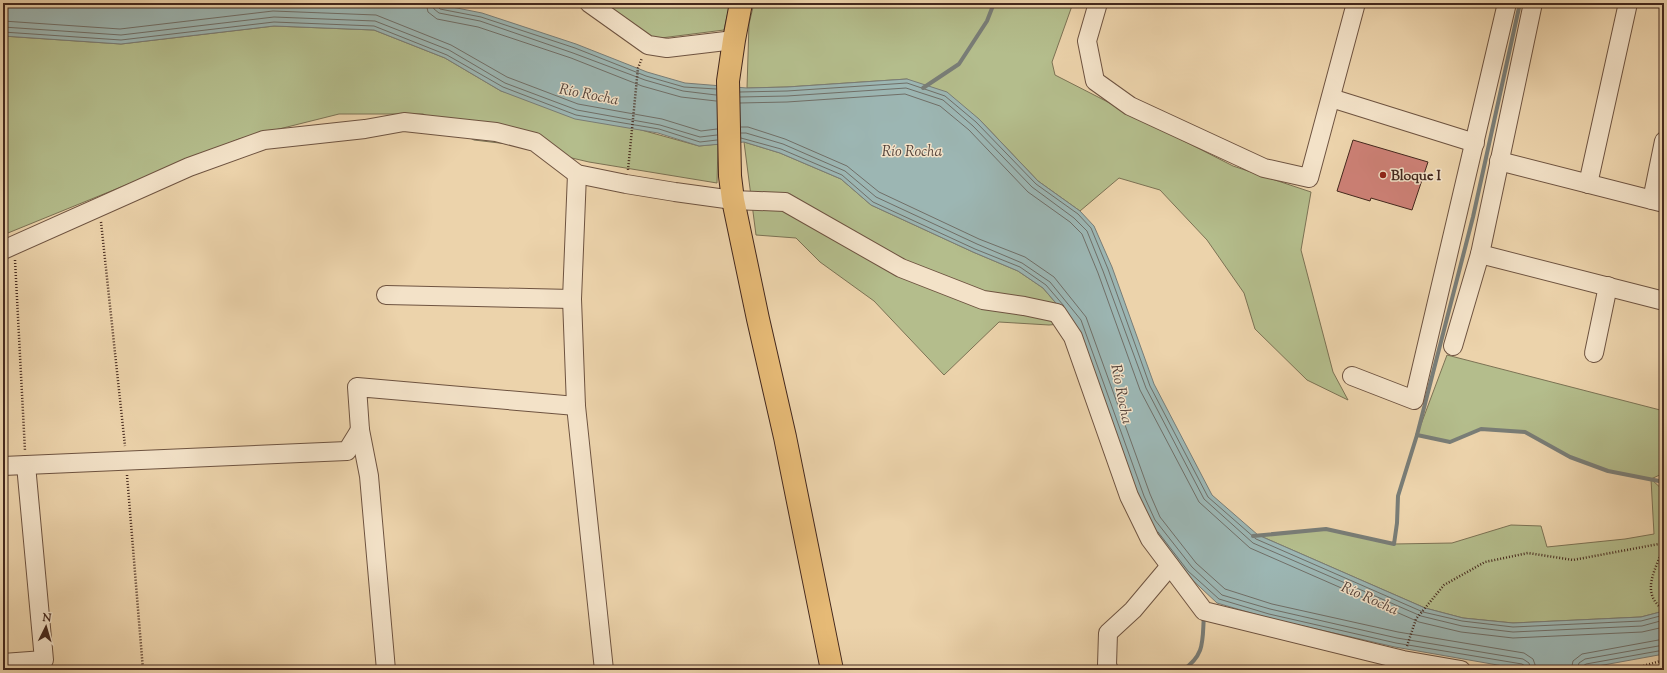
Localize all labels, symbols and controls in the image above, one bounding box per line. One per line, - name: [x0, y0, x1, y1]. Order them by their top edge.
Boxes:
- water label: Río Rocha: [557, 79, 621, 112]
- water label: Río Rocha: [882, 142, 942, 163]
- place label: Bloque I: [1391, 167, 1441, 187]
- marker: Bloque I: [1378, 170, 1388, 180]
- water label: Río Rocha: [1104, 363, 1137, 426]
- water label: Río Rocha: [1338, 577, 1401, 621]
- north arrow: [26, 607, 66, 647]
- text: N: [41, 610, 52, 626]

